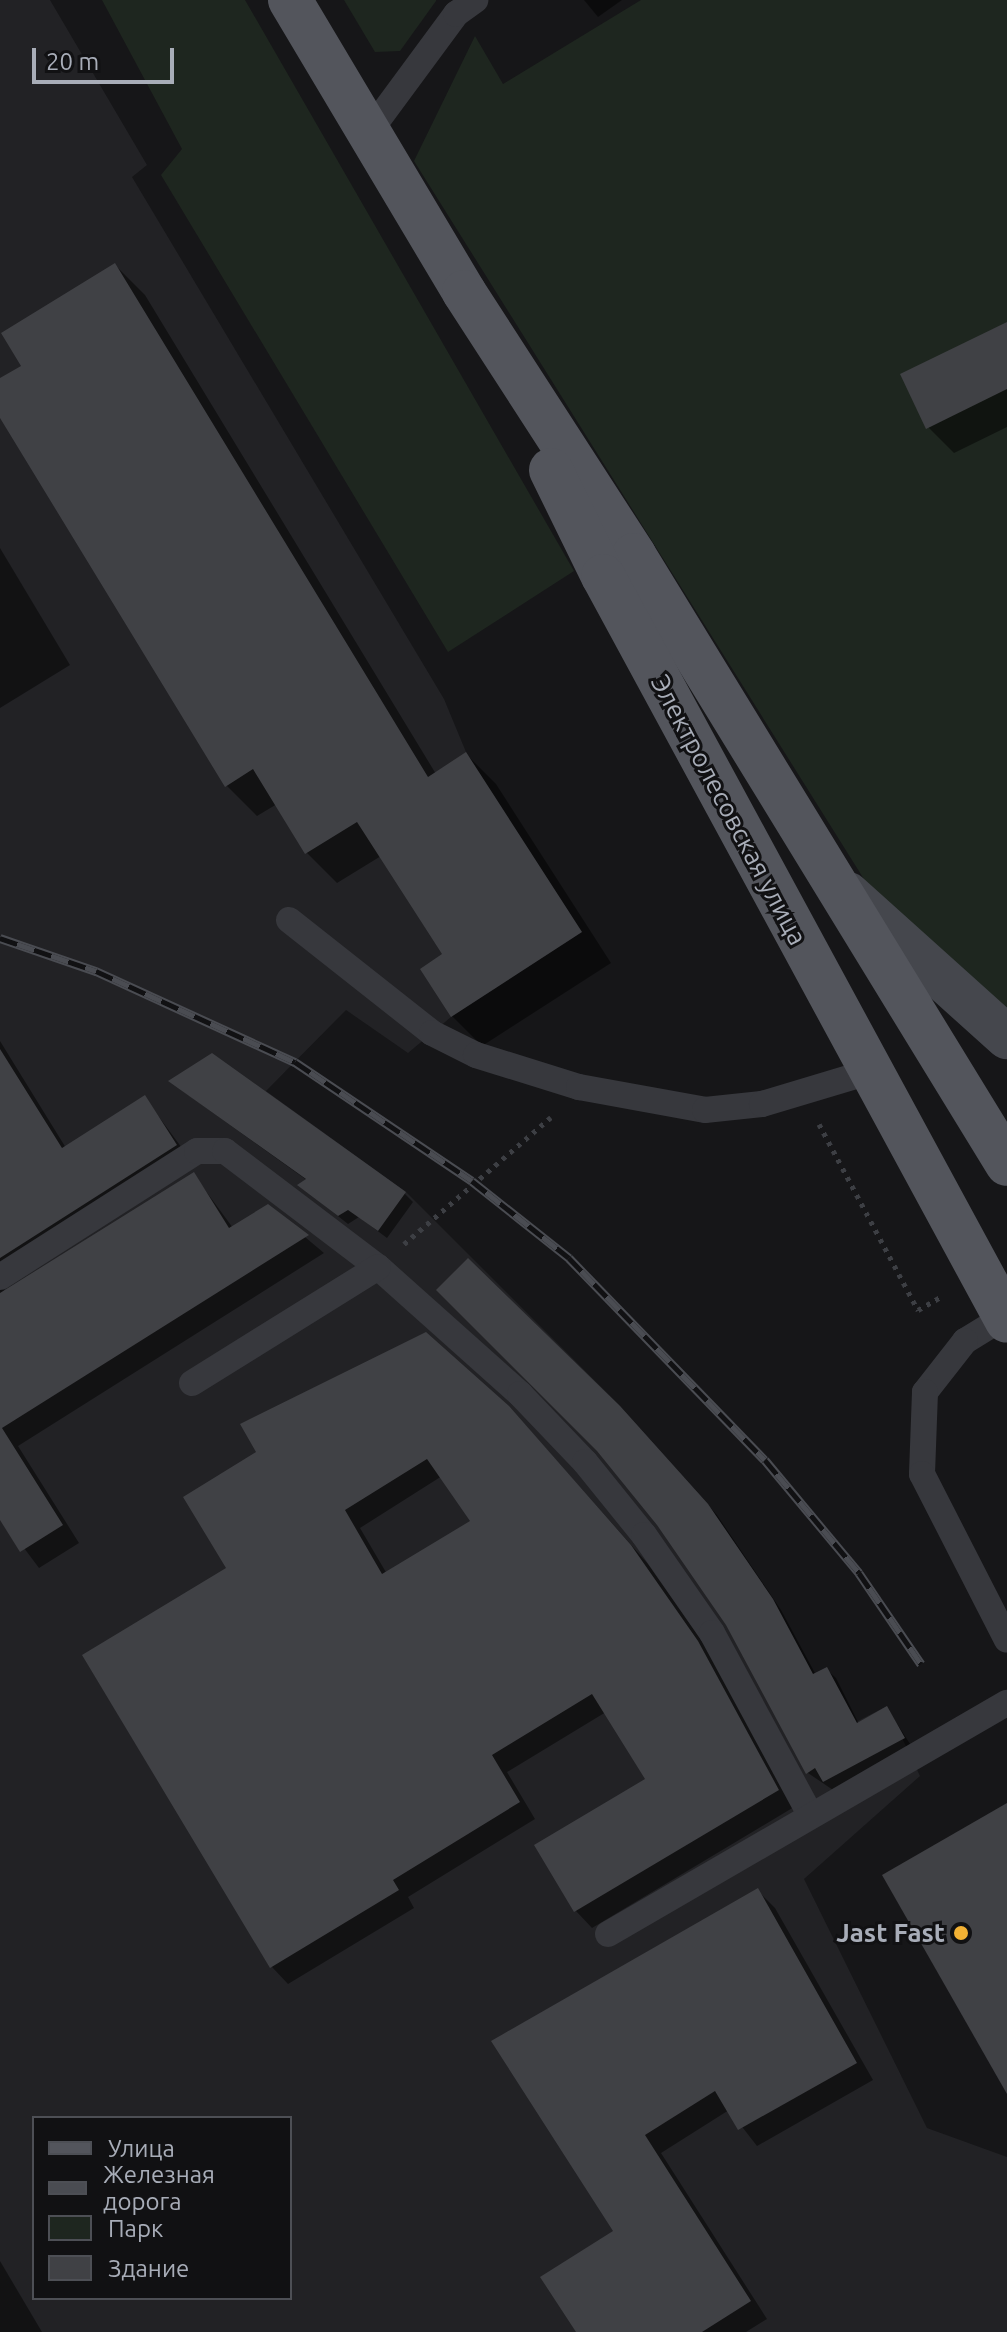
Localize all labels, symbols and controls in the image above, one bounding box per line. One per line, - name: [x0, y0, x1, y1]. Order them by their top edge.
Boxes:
- scale bar: [36, 32, 178, 82]
- text: 20 m: [46, 48, 99, 75]
- street label: Электролесовская улица: [644, 670, 814, 950]
- place label: Jast Fast: [836, 1917, 945, 1949]
- marker: Jast Fast: [952, 1924, 970, 1942]
- legend: [32, 2116, 292, 2300]
- text: Улица: [108, 2135, 175, 2162]
- text: Железная дорога: [103, 2161, 215, 2215]
- text: Парк: [108, 2215, 163, 2242]
- text: Здание: [108, 2255, 189, 2282]

